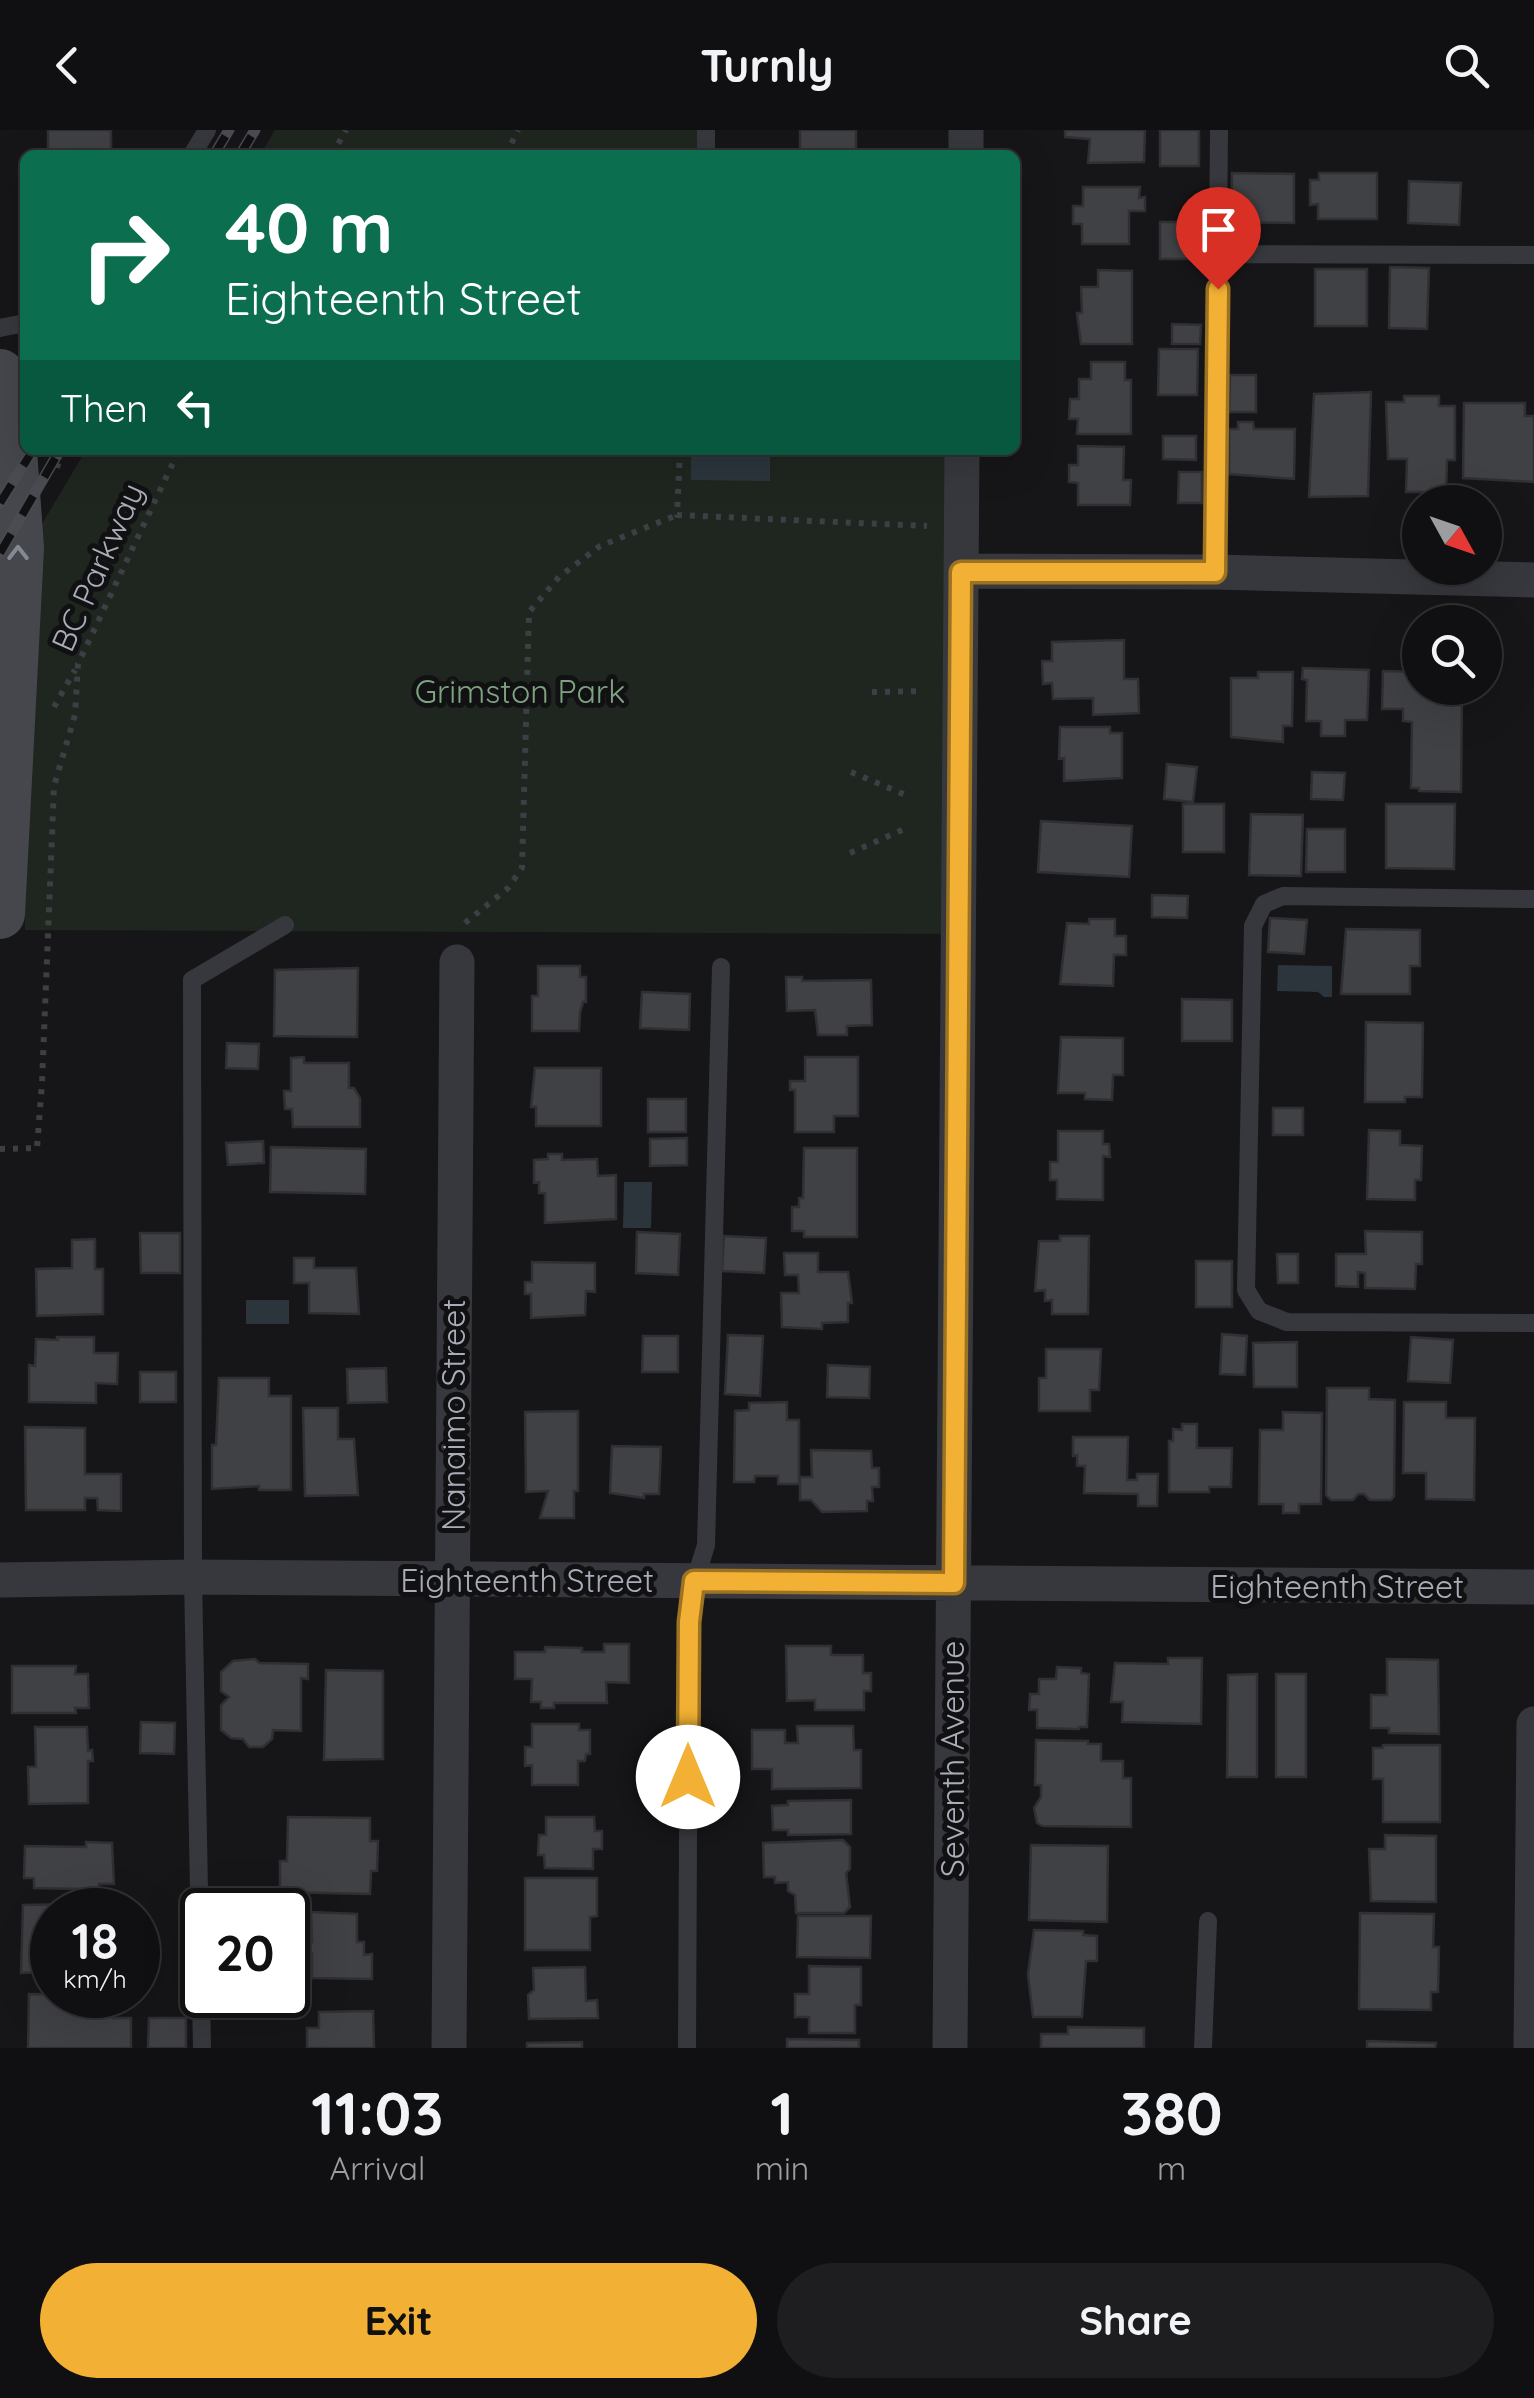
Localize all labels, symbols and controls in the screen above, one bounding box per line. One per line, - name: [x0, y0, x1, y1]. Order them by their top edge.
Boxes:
- text: Turnly: [700, 37, 834, 93]
- icon: back: [40, 38, 95, 93]
- icon: search: [1439, 38, 1494, 93]
- text: 40 m: [225, 183, 393, 271]
- pin: [1176, 187, 1261, 290]
- icon: right: [60, 190, 190, 320]
- icon: arrive: [1191, 202, 1246, 257]
- text: Eighteenth Street: [225, 270, 582, 326]
- icon: left: [168, 380, 223, 435]
- text: Then: [60, 384, 148, 432]
- street label: BC Parkway: [42, 477, 152, 657]
- north arrow: [1402, 485, 1502, 585]
- map controls: [1402, 485, 1502, 705]
- one-way arrow: [7, 544, 29, 560]
- button: search: [1402, 605, 1502, 705]
- park label: Grimston Park: [415, 671, 625, 711]
- street label: Nanaimo Street: [433, 1299, 473, 1531]
- street label: Eighteenth Street: [400, 1560, 654, 1600]
- street label: Eighteenth Street: [1210, 1566, 1464, 1606]
- street label: Seventh Avenue: [932, 1641, 972, 1877]
- position arrow: [636, 1725, 740, 1829]
- speed limit sign: 20: [180, 1888, 310, 2018]
- text: 18: [72, 1909, 118, 1972]
- text: km/h: [63, 1963, 127, 1994]
- text: 11:03: [311, 2075, 443, 2150]
- text: 1: [770, 2075, 794, 2150]
- text: 380: [1121, 2075, 1223, 2150]
- text: Arrival: [330, 2148, 425, 2188]
- text: min: [755, 2148, 809, 2188]
- text: m: [1157, 2148, 1186, 2188]
- button: Exit: [40, 2263, 757, 2378]
- button: Share: [777, 2263, 1494, 2378]

